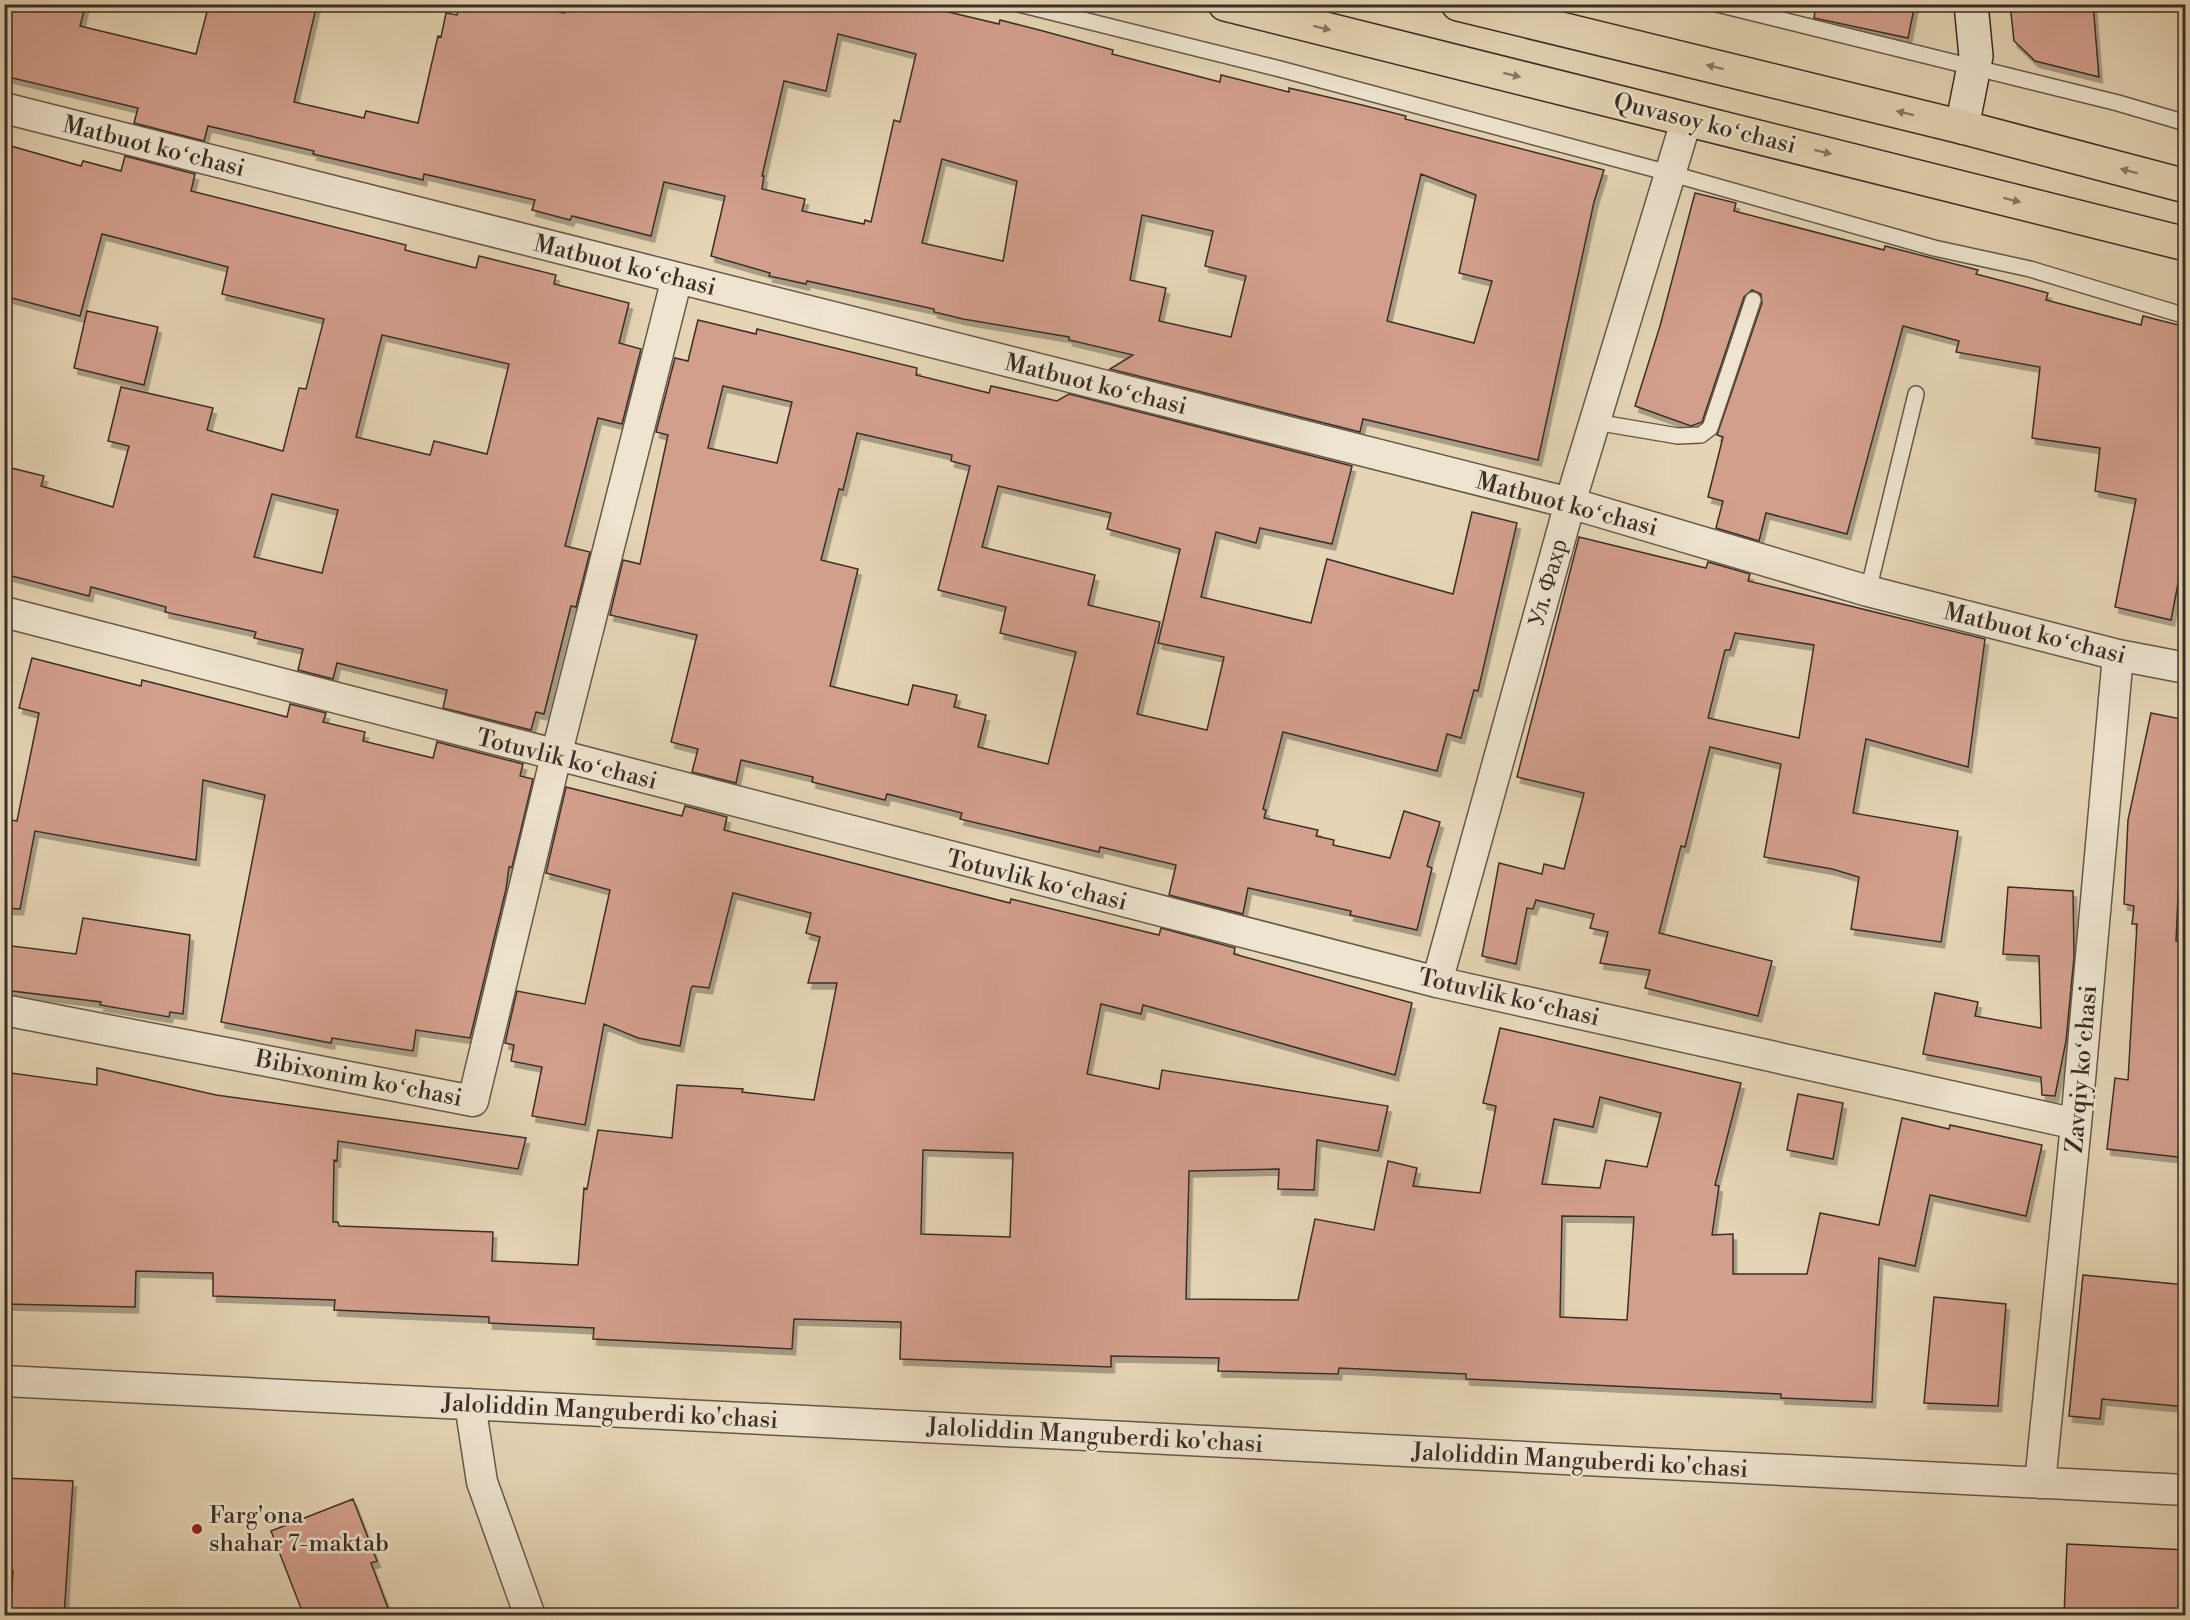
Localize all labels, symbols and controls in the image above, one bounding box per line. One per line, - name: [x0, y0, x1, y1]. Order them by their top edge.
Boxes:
- one-way arrow: [1313, 24, 1332, 34]
- one-way arrow: [1706, 61, 1725, 71]
- one-way arrow: [1503, 70, 1521, 80]
- street label: Quvasoy koʻchasi: [1610, 87, 1799, 161]
- one-way arrow: [1896, 107, 1914, 117]
- street label: Matbuot koʻchasi: [60, 110, 248, 184]
- one-way arrow: [1814, 148, 1832, 158]
- one-way arrow: [2120, 166, 2138, 175]
- one-way arrow: [2003, 196, 2021, 206]
- street label: Matbuot koʻchasi: [531, 229, 719, 303]
- street label: Matbuot koʻchasi: [1002, 348, 1190, 422]
- street label: Matbuot koʻchasi: [1473, 466, 1661, 544]
- street label: Ул. Фахр: [1521, 536, 1575, 631]
- street label: Matbuot koʻchasi: [1941, 597, 2129, 671]
- street label: Totuvlik koʻchasi: [473, 723, 660, 797]
- street label: Totuvlik koʻchasi: [943, 844, 1130, 918]
- street label: Totuvlik koʻchasi: [1415, 963, 1602, 1033]
- street label: Zavqiy koʻchasi: [2060, 984, 2104, 1154]
- street label: Bibixonim koʻchasi: [252, 1044, 465, 1114]
- street label: Jaloliddin Manguberdi ko'chasi: [440, 1388, 779, 1436]
- street label: Jaloliddin Manguberdi ko'chasi: [925, 1412, 1264, 1460]
- street label: Jaloliddin Manguberdi ko'chasi: [1410, 1437, 1749, 1485]
- place label: Farg'ona shahar 7-maktab: [209, 1501, 389, 1559]
- marker: Farg'ona shahar 7-maktab: [190, 1522, 204, 1536]

